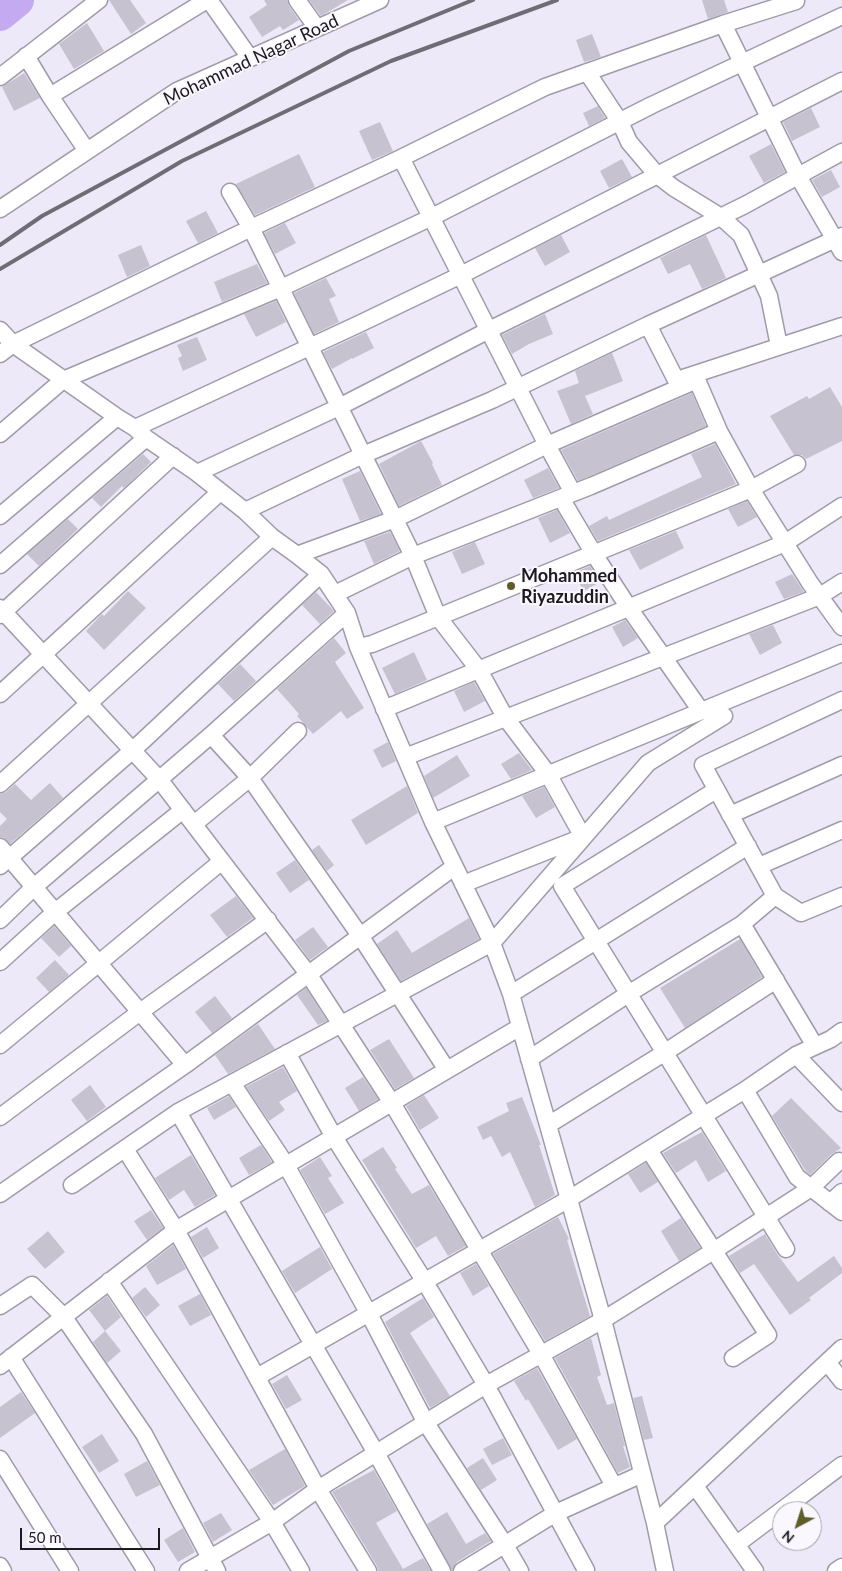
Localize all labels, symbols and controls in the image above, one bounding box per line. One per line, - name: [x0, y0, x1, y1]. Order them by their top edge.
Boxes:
- street label: Mohammad Nagar Road: [160, 10, 342, 110]
- place label: Mohammed Riyazuddin: [521, 565, 617, 608]
- marker: Mohammed Riyazuddin: [505, 580, 517, 592]
- north arrow: [772, 1501, 822, 1551]
- scale bar: [22, 1518, 162, 1550]
- text: N: [778, 1527, 797, 1547]
- text: 50 m: [28, 1528, 62, 1546]

